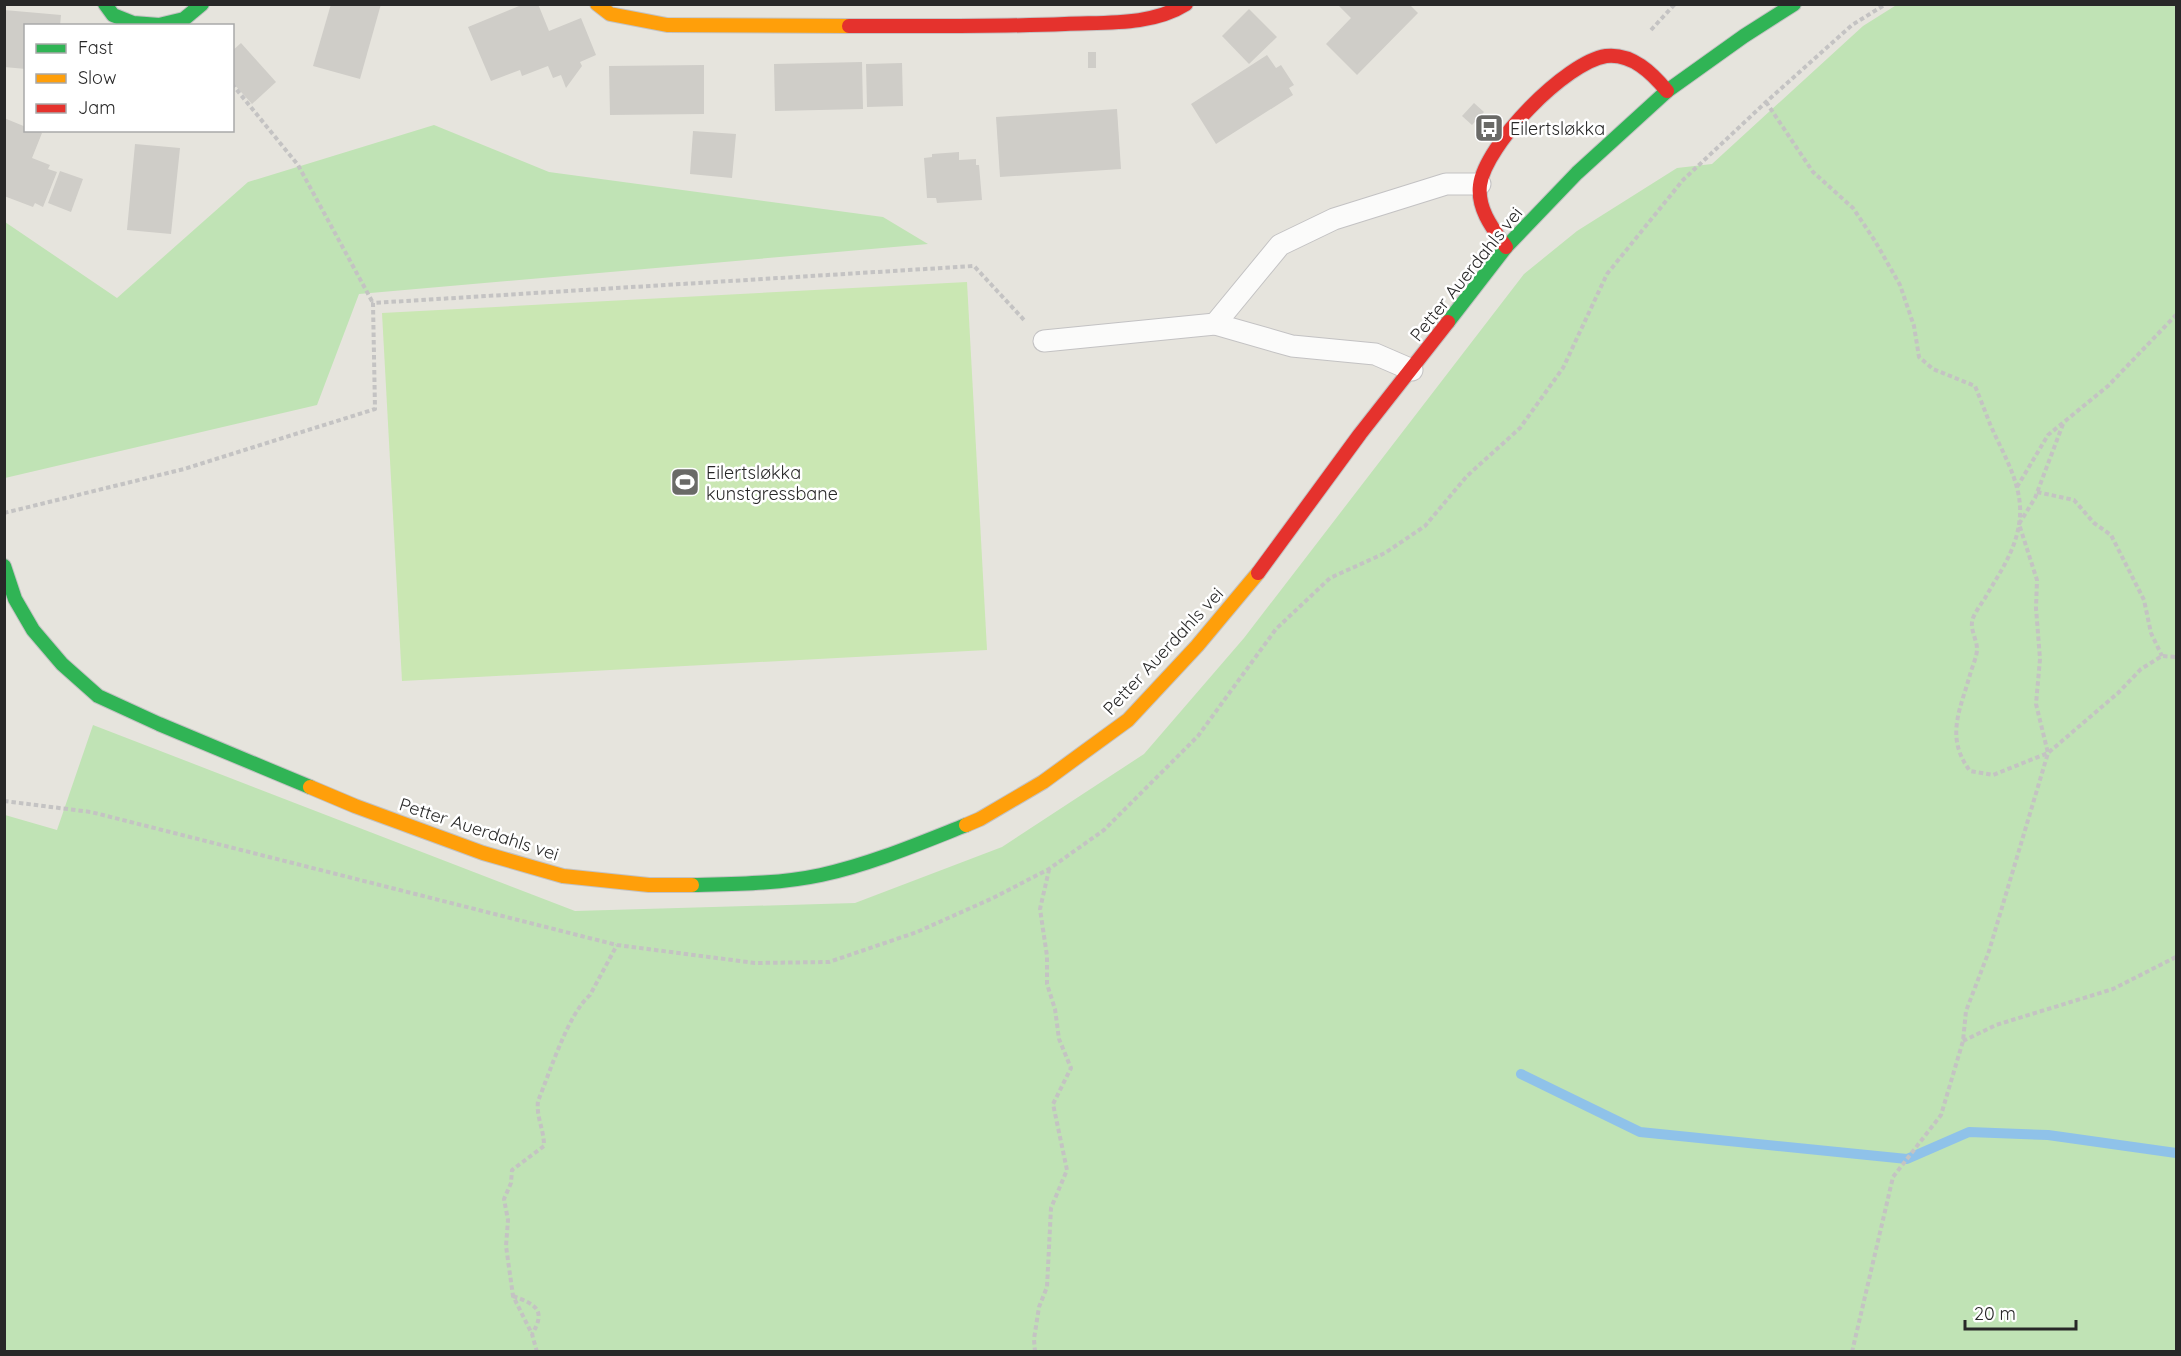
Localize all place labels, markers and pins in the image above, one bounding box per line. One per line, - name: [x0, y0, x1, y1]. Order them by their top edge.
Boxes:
- bus stop icon: Eilertsløkka: [1473, 112, 1505, 144]
- place label: Eilertsløkka: [1510, 117, 1605, 140]
- place label: Eilertsløkka kunstgressbane: [706, 461, 838, 505]
- sports icon: Eilertsløkka kunstgressbane: [669, 466, 701, 498]

